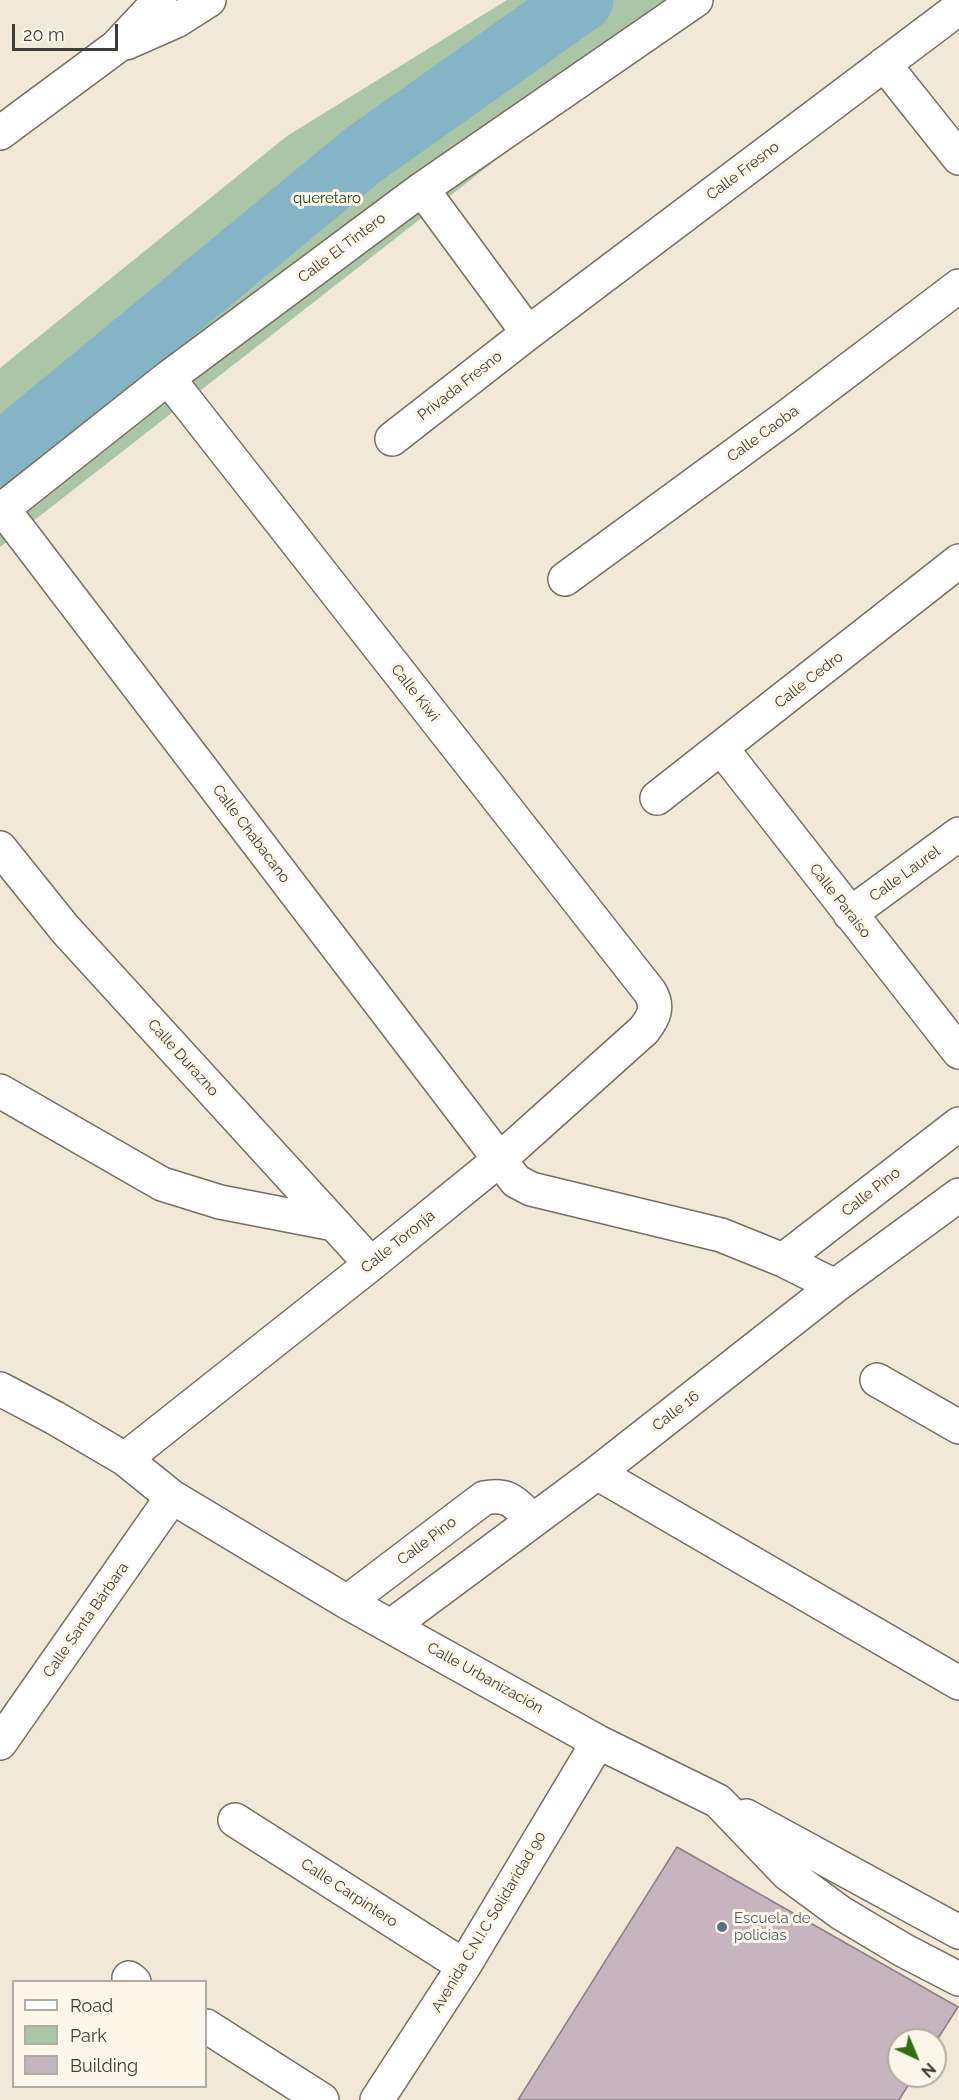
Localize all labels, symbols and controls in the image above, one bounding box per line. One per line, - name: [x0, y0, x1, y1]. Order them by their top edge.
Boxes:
- scale bar: [15, 12, 122, 50]
- text: 20 m: [23, 24, 65, 45]
- street label: Calle Fresno: [703, 138, 783, 204]
- park label: queretaro: [293, 189, 361, 207]
- street label: Calle El Tintero: [295, 209, 389, 287]
- street label: Privada Fresno: [414, 347, 506, 425]
- street label: Calle Caoba: [724, 402, 802, 466]
- street label: Calle Cedro: [771, 648, 847, 712]
- street label: Calle Kiwi: [387, 661, 443, 725]
- street label: Calle Chabacano: [208, 781, 294, 887]
- street label: Calle Laurel: [866, 842, 944, 906]
- street label: Calle Paraíso: [805, 860, 875, 942]
- street label: Calle Durazno: [144, 1016, 222, 1100]
- street label: Calle Pino: [838, 1164, 904, 1220]
- street label: Calle Toronja: [357, 1207, 439, 1277]
- street label: Calle 16: [649, 1387, 703, 1435]
- street label: Calle Pino: [394, 1513, 460, 1569]
- street label: Calle Santa Bárbara: [39, 1559, 133, 1681]
- street label: Calle Urbanización: [424, 1639, 546, 1717]
- street label: Avenida C.N.I.C Solidaridad 90: [428, 1828, 550, 2016]
- street label: Calle Carpintero: [297, 1855, 401, 1931]
- place label: Escuela de policias: [734, 1909, 811, 1944]
- marker: Escuela de policias: [715, 1920, 729, 1934]
- legend: [12, 1980, 207, 2088]
- text: Road: [70, 1995, 113, 2016]
- text: Park: [70, 2025, 107, 2046]
- north arrow: [887, 2028, 947, 2088]
- text: Building: [70, 2055, 138, 2076]
- text: N: [917, 2059, 939, 2081]

